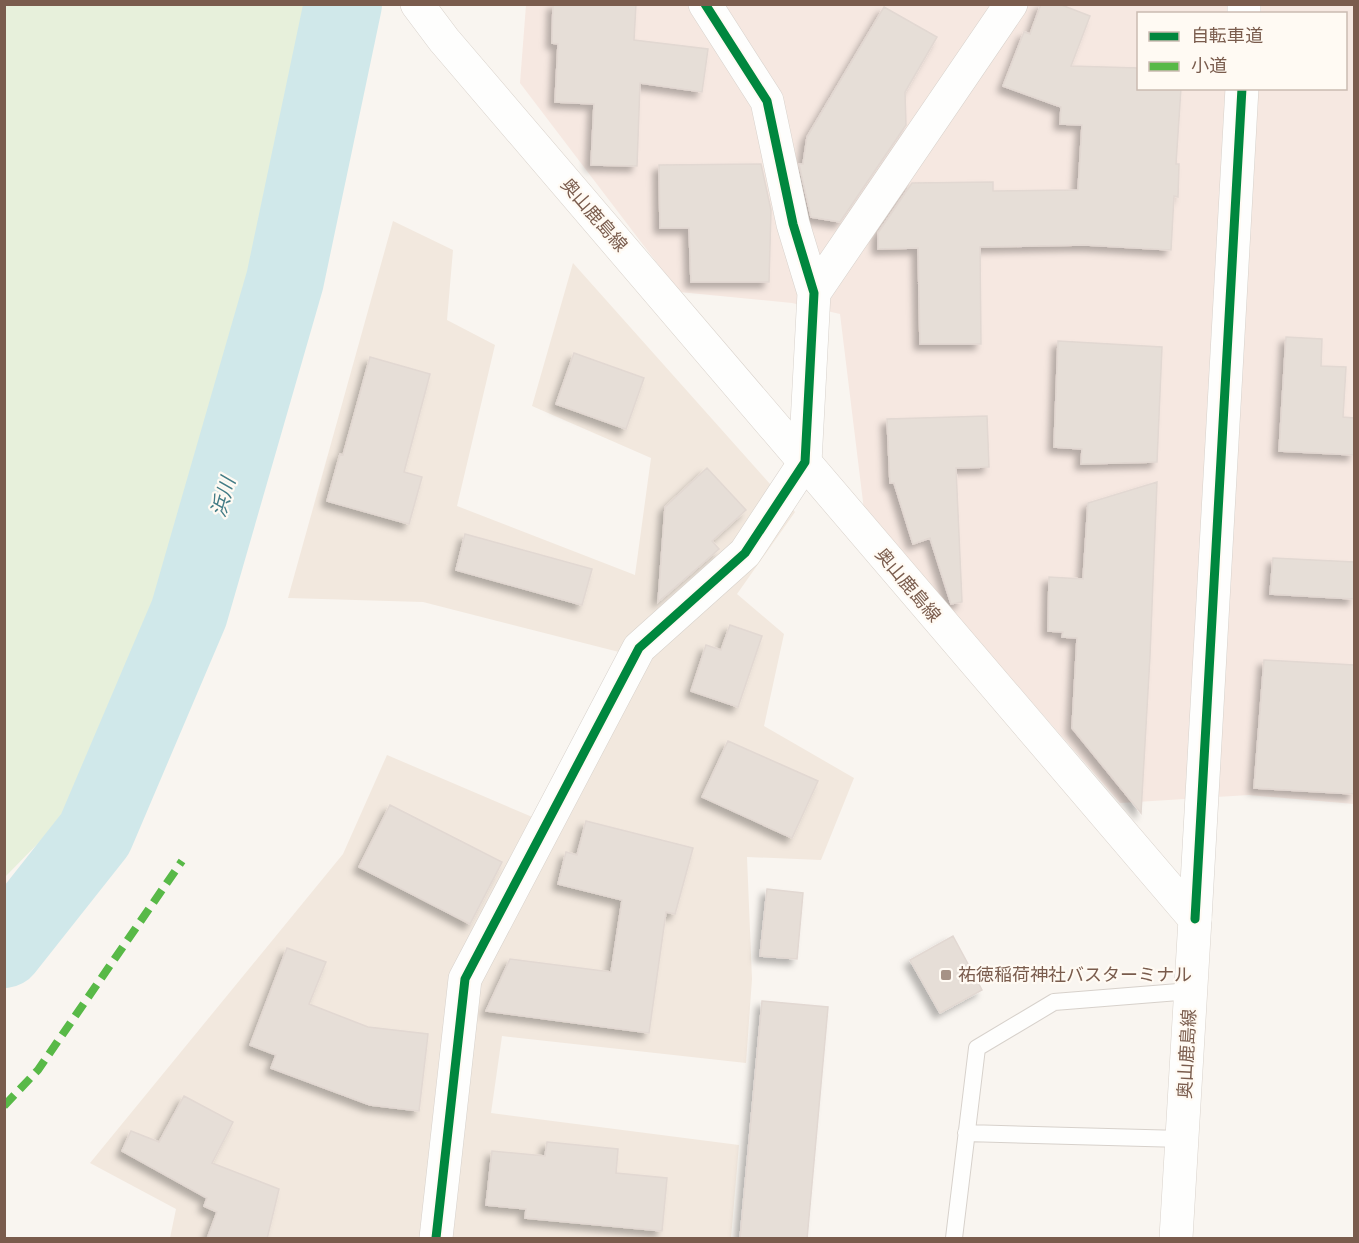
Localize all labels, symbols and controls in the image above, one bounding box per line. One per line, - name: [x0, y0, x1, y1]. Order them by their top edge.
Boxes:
- legend: [1137, 12, 1347, 90]
- text: 自転車道: [1191, 25, 1263, 46]
- text: 小道: [1191, 55, 1227, 76]
- street label: 奥山鹿島線: [557, 174, 632, 256]
- water label: 浜川: [206, 473, 241, 520]
- street label: 奥山鹿島線: [871, 543, 945, 626]
- place label: 祐徳稲荷神社バスターミナル: [958, 964, 1192, 985]
- marker: 祐徳稲荷神社バスターミナル: [939, 968, 953, 982]
- street label: 奥山鹿島線: [1174, 1008, 1199, 1099]

